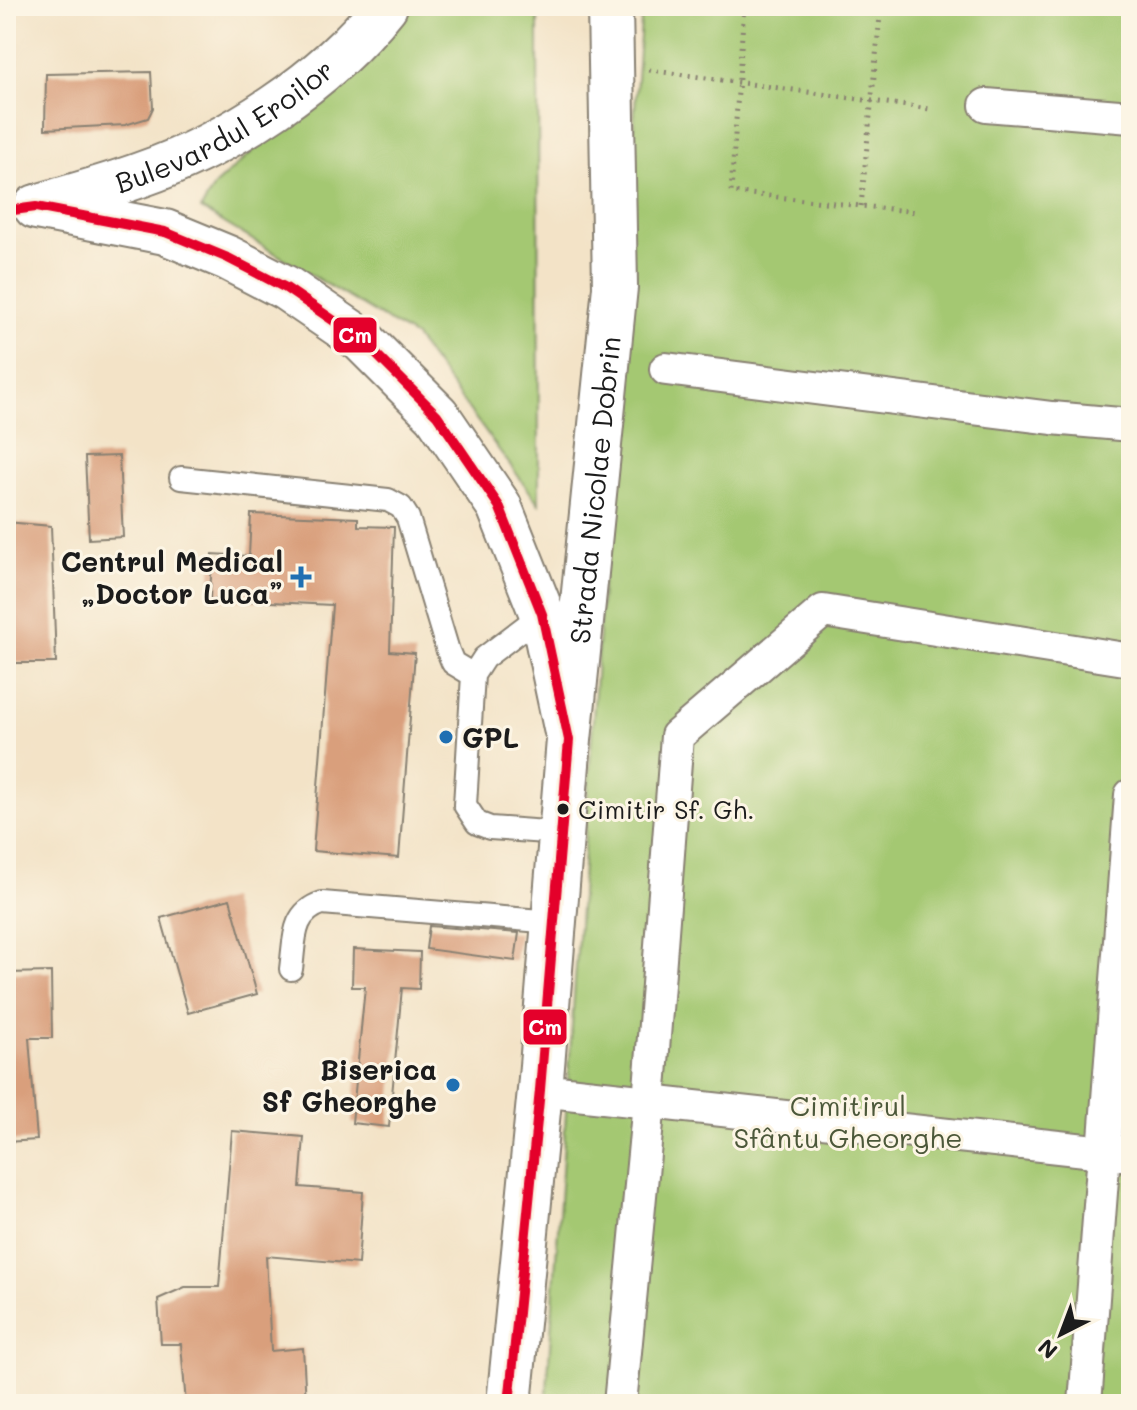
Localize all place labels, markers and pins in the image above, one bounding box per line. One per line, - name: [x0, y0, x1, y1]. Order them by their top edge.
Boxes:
- place label: Centrul Medical „Doctor Luca”: [61, 543, 283, 611]
- marker: Centrul Medical „Doctor Luca”: [290, 566, 312, 588]
- place label: GPL: [462, 719, 519, 755]
- marker: GPL: [437, 728, 455, 746]
- place label: Cimitir Sf. Gh.: [578, 792, 755, 826]
- marker: Cimitir Sf. Gh.: [555, 801, 571, 817]
- place label: Biserica Sf Gheorghe: [262, 1051, 437, 1119]
- marker: Biserica Sf Gheorghe: [444, 1076, 462, 1094]

